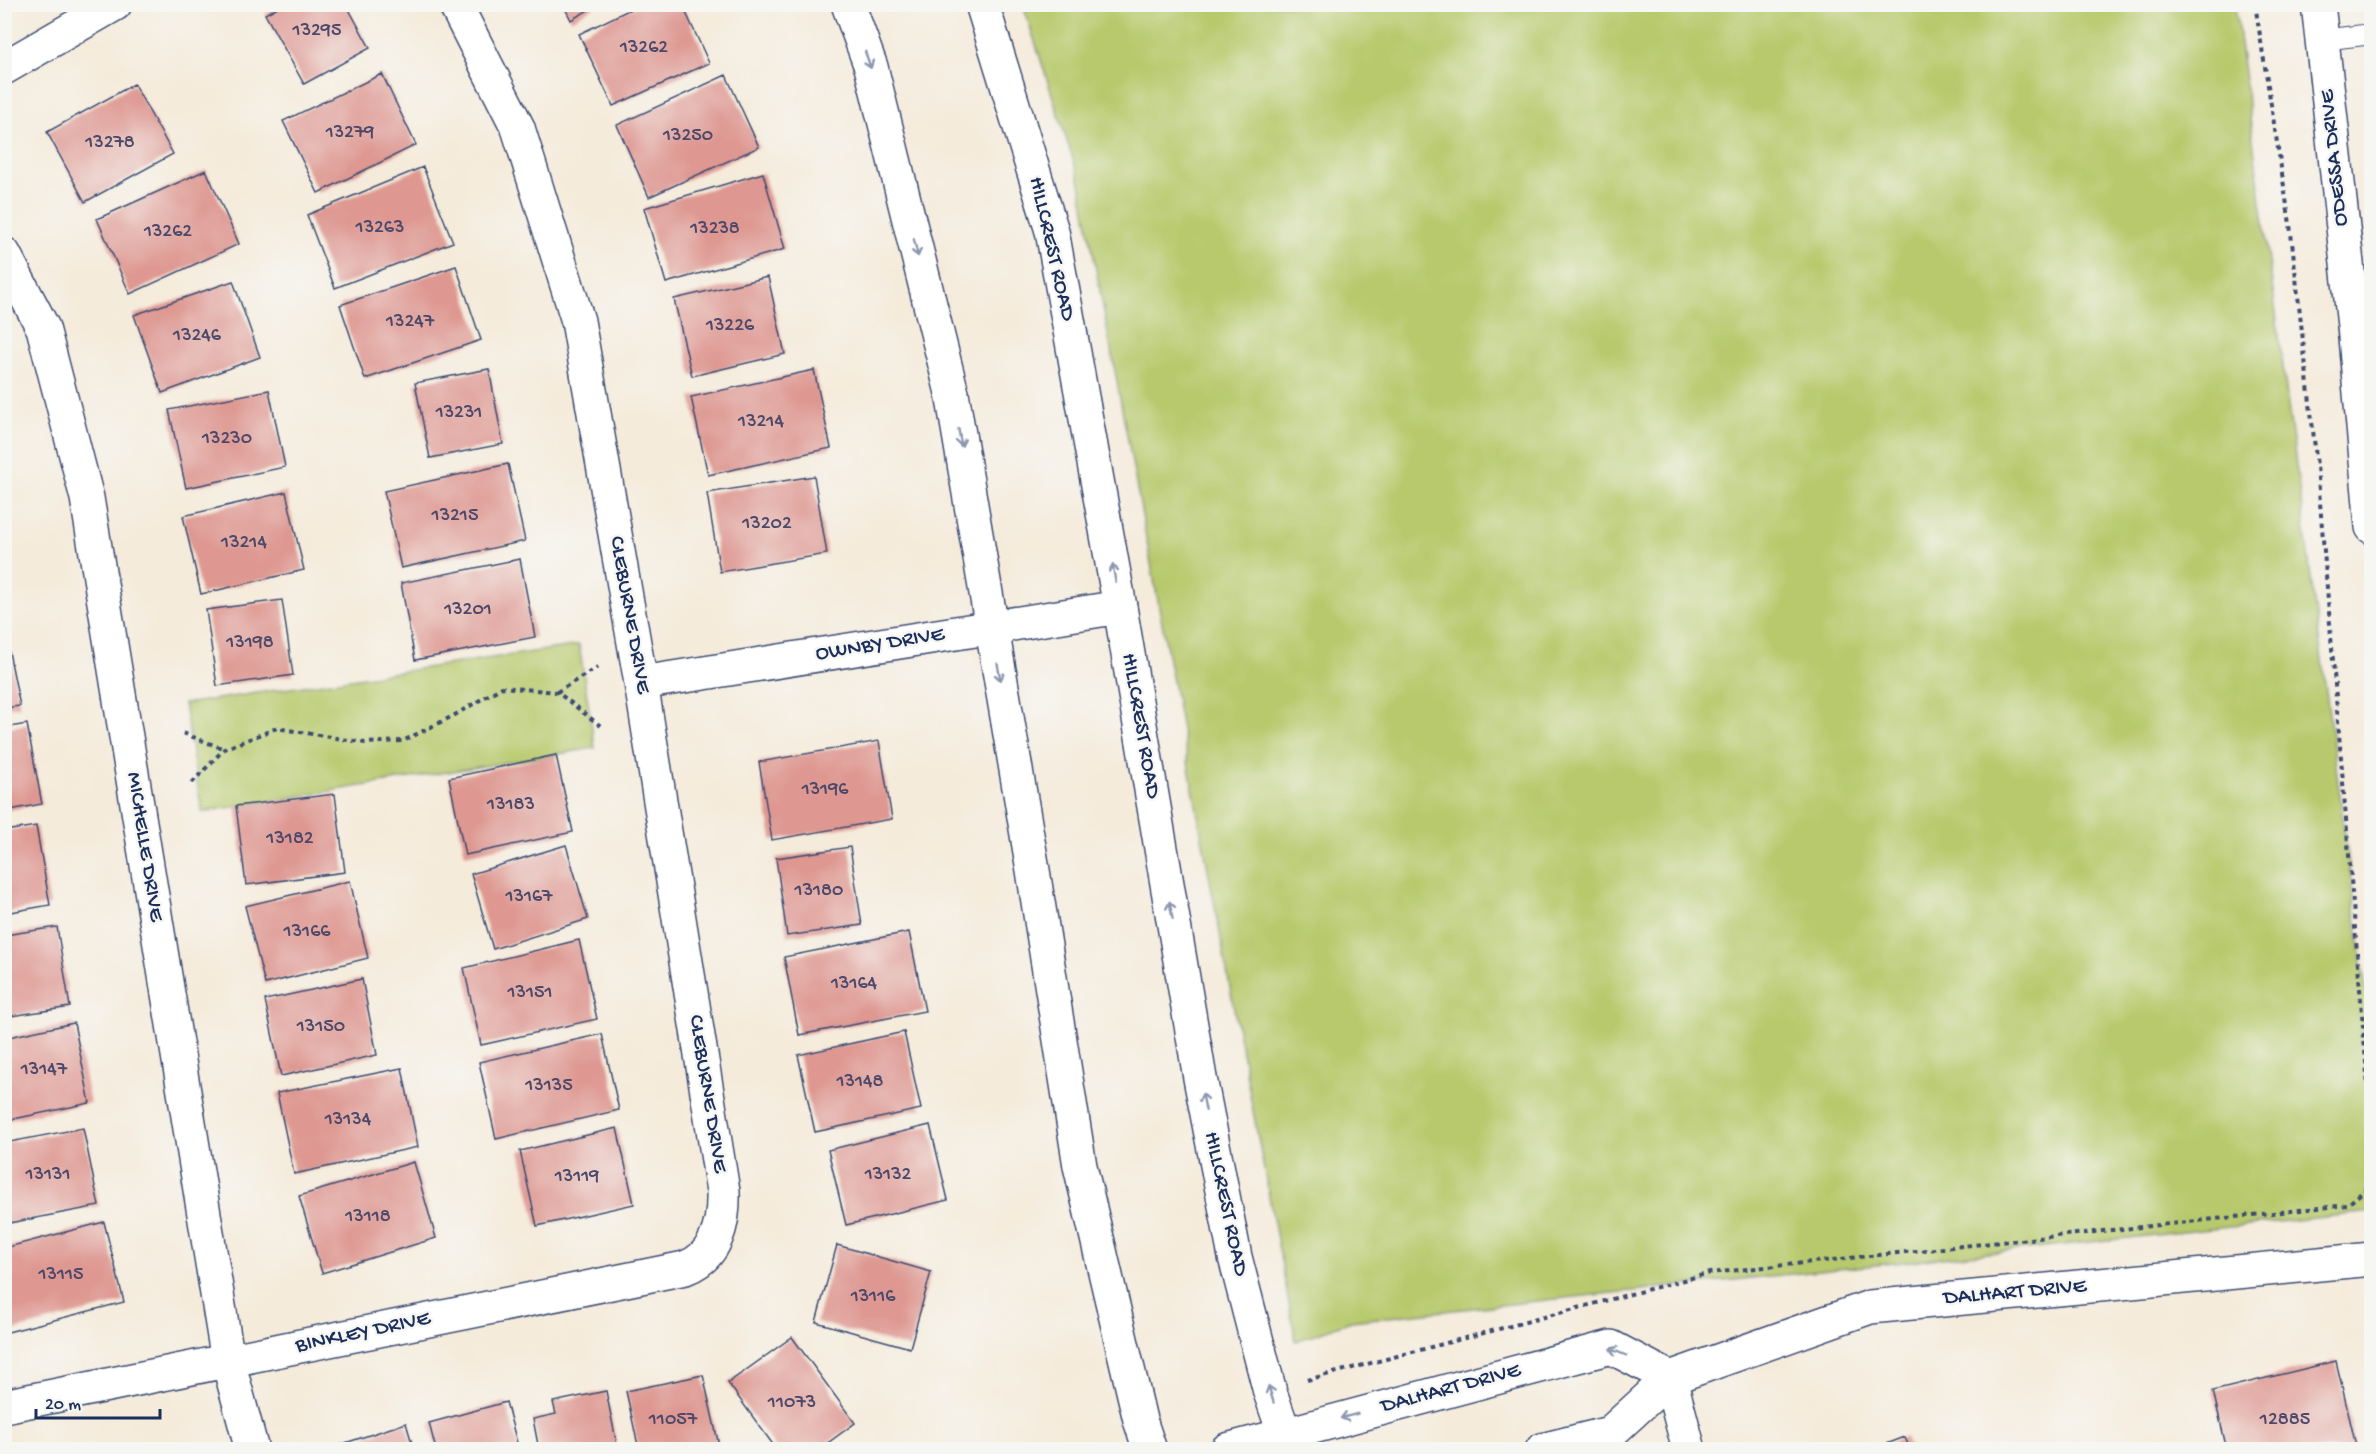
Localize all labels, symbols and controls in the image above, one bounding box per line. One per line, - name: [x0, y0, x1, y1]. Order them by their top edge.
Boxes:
- house number: 13295: [292, 20, 341, 43]
- house number: 13262: [619, 37, 668, 60]
- one-way arrow: [864, 50, 875, 68]
- street label: ODESSA DRIVE: [2315, 87, 2355, 227]
- house number: 13279: [325, 122, 374, 145]
- house number: 13250: [662, 125, 713, 148]
- house number: 13278: [84, 132, 135, 155]
- street label: HILLCREST ROAD: [1022, 174, 1080, 324]
- house number: 13263: [355, 217, 404, 240]
- house number: 13238: [689, 218, 740, 241]
- house number: 13262: [143, 221, 192, 244]
- one-way arrow: [911, 239, 923, 258]
- house number: 13247: [385, 311, 435, 334]
- house number: 13226: [705, 315, 755, 338]
- house number: 13246: [172, 325, 222, 348]
- house number: 13231: [435, 402, 482, 425]
- house number: 13214: [737, 411, 784, 434]
- house number: 13230: [201, 428, 252, 451]
- one-way arrow: [955, 428, 966, 448]
- house number: 13215: [431, 505, 478, 528]
- house number: 13202: [741, 513, 792, 536]
- house number: 13214: [220, 532, 267, 555]
- street label: CLEBURNE DRIVE: [602, 534, 656, 697]
- one-way arrow: [1108, 563, 1119, 583]
- house number: 13201: [443, 599, 492, 622]
- street label: OWNBY DRIVE: [814, 622, 948, 668]
- house number: 13198: [225, 632, 274, 655]
- street label: HILLCREST ROAD: [1114, 651, 1166, 801]
- one-way arrow: [994, 662, 1005, 681]
- street label: MICHELLE DRIVE: [119, 770, 169, 925]
- house number: 13196: [801, 779, 849, 802]
- house number: 13183: [486, 794, 535, 817]
- house number: 13182: [265, 828, 314, 851]
- house number: 13180: [794, 880, 843, 903]
- house number: 13167: [504, 886, 553, 909]
- one-way arrow: [1165, 900, 1176, 920]
- house number: 13166: [283, 921, 331, 944]
- house number: 13164: [830, 973, 878, 996]
- house number: 13151: [506, 982, 553, 1005]
- street label: CLEBURNE DRIVE: [682, 1013, 733, 1176]
- house number: 13150: [296, 1016, 345, 1039]
- house number: 13147: [20, 1059, 68, 1082]
- house number: 13148: [836, 1071, 884, 1094]
- house number: 13135: [524, 1075, 573, 1098]
- one-way arrow: [1198, 1093, 1209, 1112]
- house number: 13134: [324, 1109, 372, 1132]
- street label: HILLCREST ROAD: [1197, 1129, 1253, 1279]
- house number: 13131: [25, 1164, 71, 1187]
- house number: 13132: [864, 1164, 912, 1187]
- house number: 13119: [554, 1166, 599, 1189]
- house number: 13118: [344, 1206, 391, 1229]
- house number: 13115: [37, 1264, 84, 1287]
- street label: DALHART DRIVE: [1941, 1274, 2089, 1312]
- house number: 13116: [850, 1286, 896, 1309]
- street label: BINKLEY DRIVE: [292, 1306, 434, 1360]
- one-way arrow: [1610, 1345, 1628, 1357]
- street label: DALHART DRIVE: [1377, 1358, 1525, 1421]
- scale bar: [36, 1382, 160, 1420]
- one-way arrow: [1265, 1385, 1276, 1404]
- house number: 11073: [767, 1392, 816, 1415]
- text: 20 m: [45, 1395, 81, 1416]
- house number: 11057: [648, 1409, 698, 1432]
- house number: 12885: [2259, 1409, 2310, 1432]
- one-way arrow: [1340, 1410, 1359, 1422]

